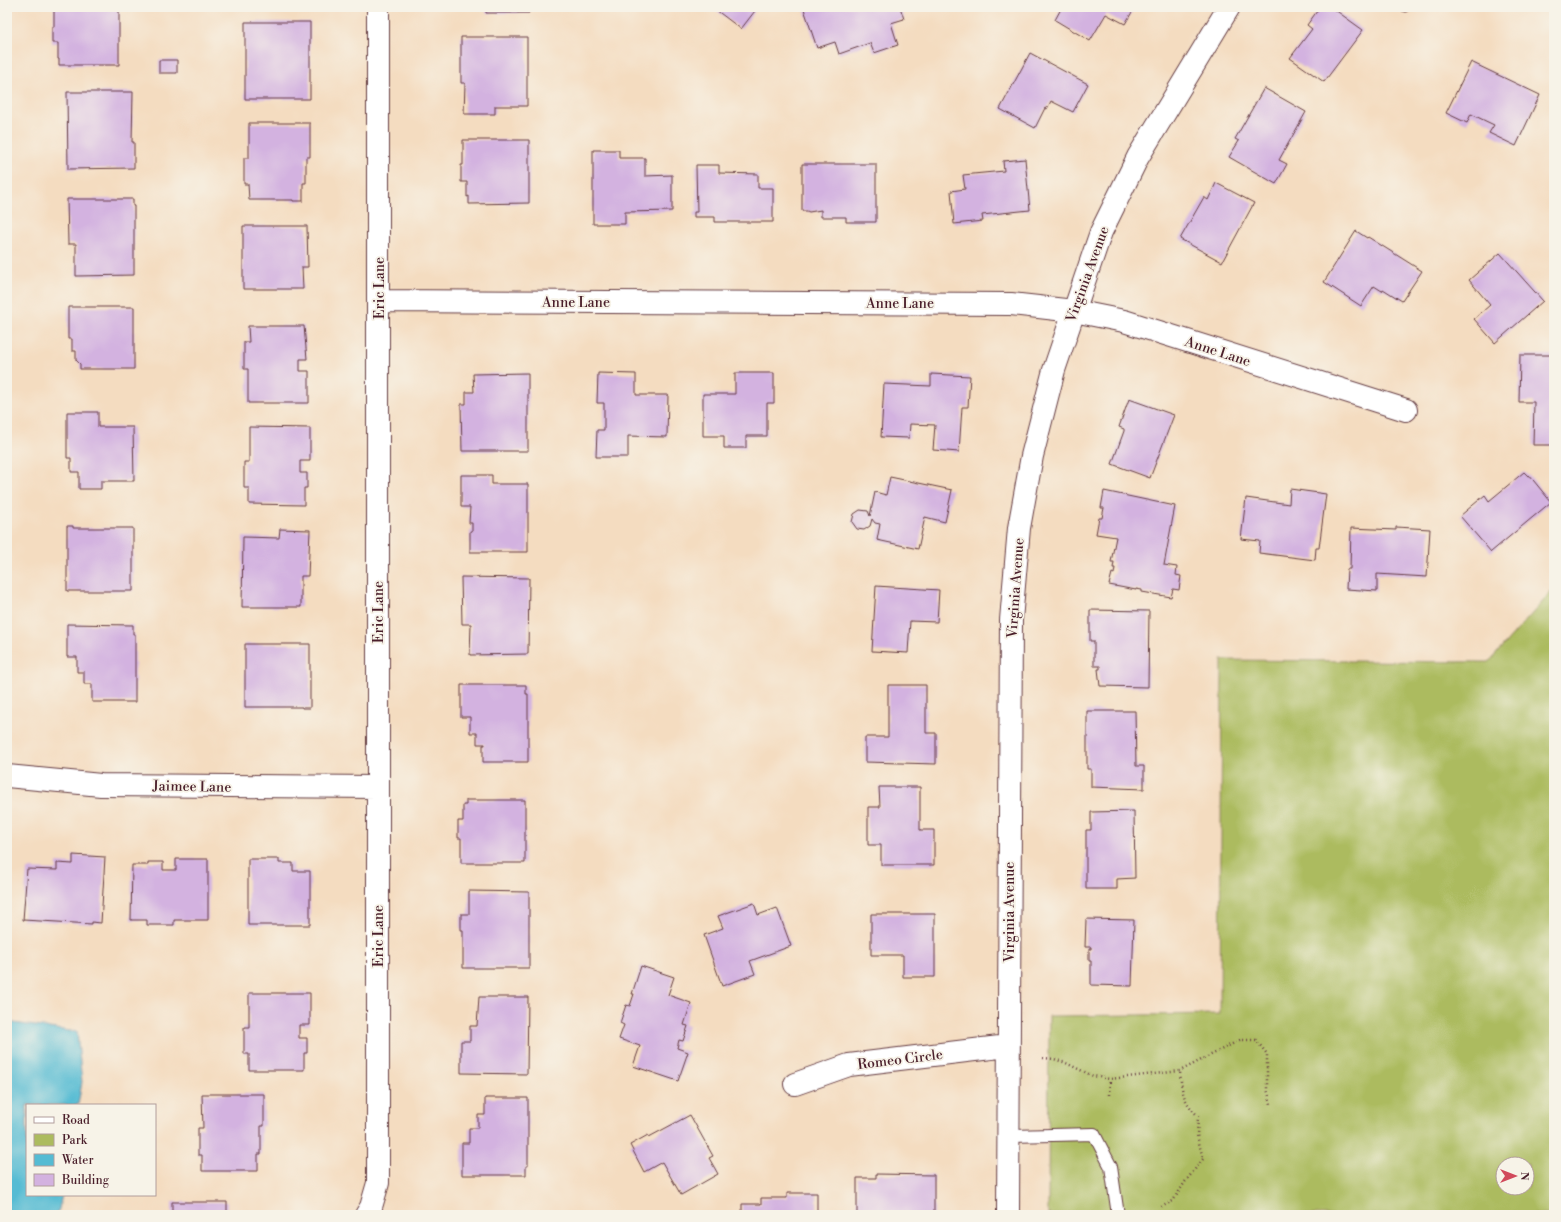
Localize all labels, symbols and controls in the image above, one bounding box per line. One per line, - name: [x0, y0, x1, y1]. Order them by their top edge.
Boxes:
- street label: Virginia Avenue: [1062, 224, 1114, 326]
- street label: Eric Lane: [371, 257, 389, 319]
- street label: Anne Lane: [541, 294, 610, 312]
- street label: Anne Lane: [865, 295, 934, 313]
- street label: Anne Lane: [1182, 333, 1253, 371]
- street label: Virginia Avenue: [1003, 537, 1028, 640]
- street label: Eric Lane: [370, 581, 388, 643]
- street label: Jaimee Lane: [151, 777, 231, 797]
- street label: Virginia Avenue: [1001, 862, 1019, 963]
- street label: Eric Lane: [370, 905, 388, 967]
- street label: Romeo Circle: [856, 1046, 944, 1074]
- legend: [26, 1104, 156, 1196]
- text: Road: [62, 1113, 90, 1128]
- text: Park: [62, 1133, 88, 1148]
- text: Water: [61, 1153, 94, 1168]
- north arrow: [1495, 1156, 1535, 1196]
- text: N: [1517, 1172, 1531, 1181]
- text: Building: [61, 1173, 110, 1188]

